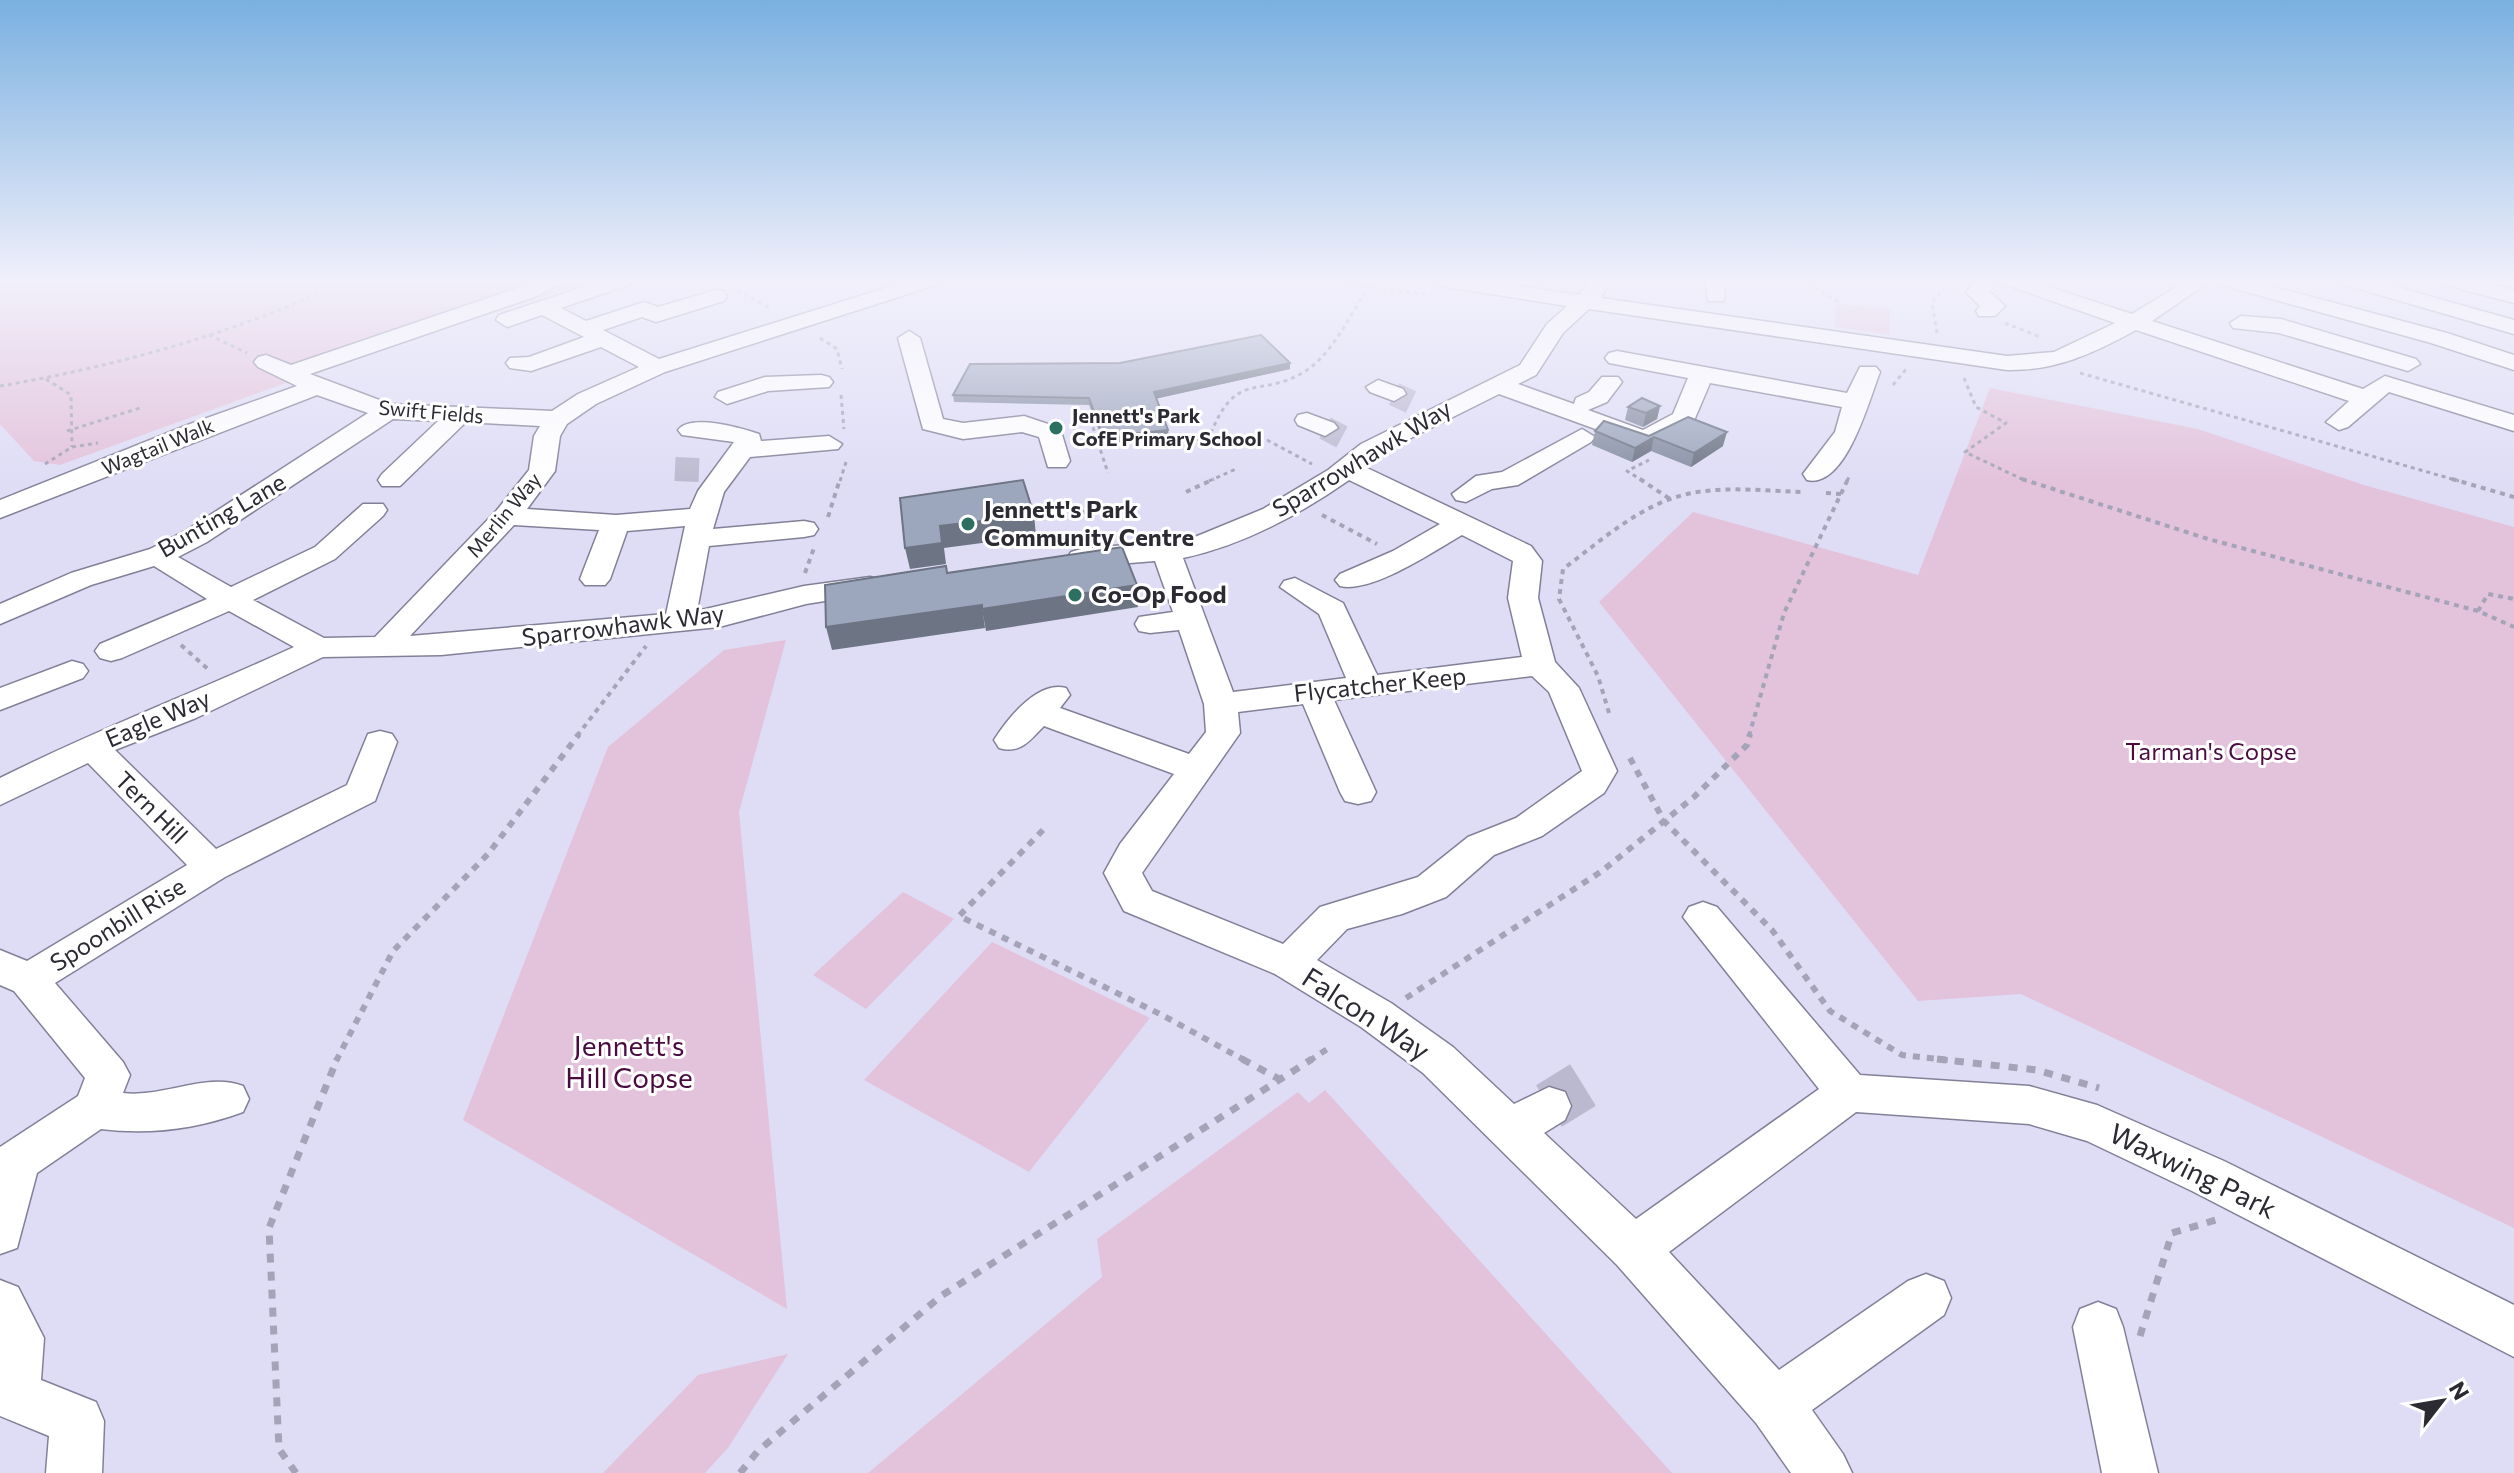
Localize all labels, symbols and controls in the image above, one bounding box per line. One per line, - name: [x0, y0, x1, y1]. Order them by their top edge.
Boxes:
- street label: Sparrowhawk Way: [1267, 393, 1456, 523]
- street label: Swift Fields: [378, 394, 485, 428]
- place label: Jennett's Park CofE Primary School: [1072, 403, 1262, 450]
- street label: Wagtail Walk: [98, 413, 217, 480]
- marker: Jennett's Park CofE Primary School: [1047, 419, 1065, 437]
- street label: Bunting Lane: [152, 466, 290, 563]
- street label: Merlin Way: [461, 467, 546, 562]
- place label: Jennett's Park Community Centre: [984, 494, 1194, 551]
- marker: Jennett's Park Community Centre: [959, 515, 977, 533]
- place label: Co-Op Food: [1091, 579, 1227, 608]
- marker: Co-Op Food: [1066, 586, 1084, 604]
- street label: Sparrowhawk Way: [520, 598, 726, 651]
- street label: Flycatcher Keep: [1292, 660, 1467, 707]
- street label: Eagle Way: [101, 683, 214, 753]
- park label: Tarman's Copse: [2125, 736, 2297, 765]
- street label: Tern Hill: [110, 765, 194, 849]
- street label: Spoonbill Rise: [44, 871, 190, 977]
- street label: Falcon Way: [1296, 959, 1437, 1067]
- park label: Jennett's Hill Copse: [565, 1028, 693, 1094]
- street label: Waxwing Park: [2104, 1115, 2282, 1225]
- north arrow: [2402, 1361, 2482, 1441]
- text: N: [2444, 1376, 2475, 1404]

